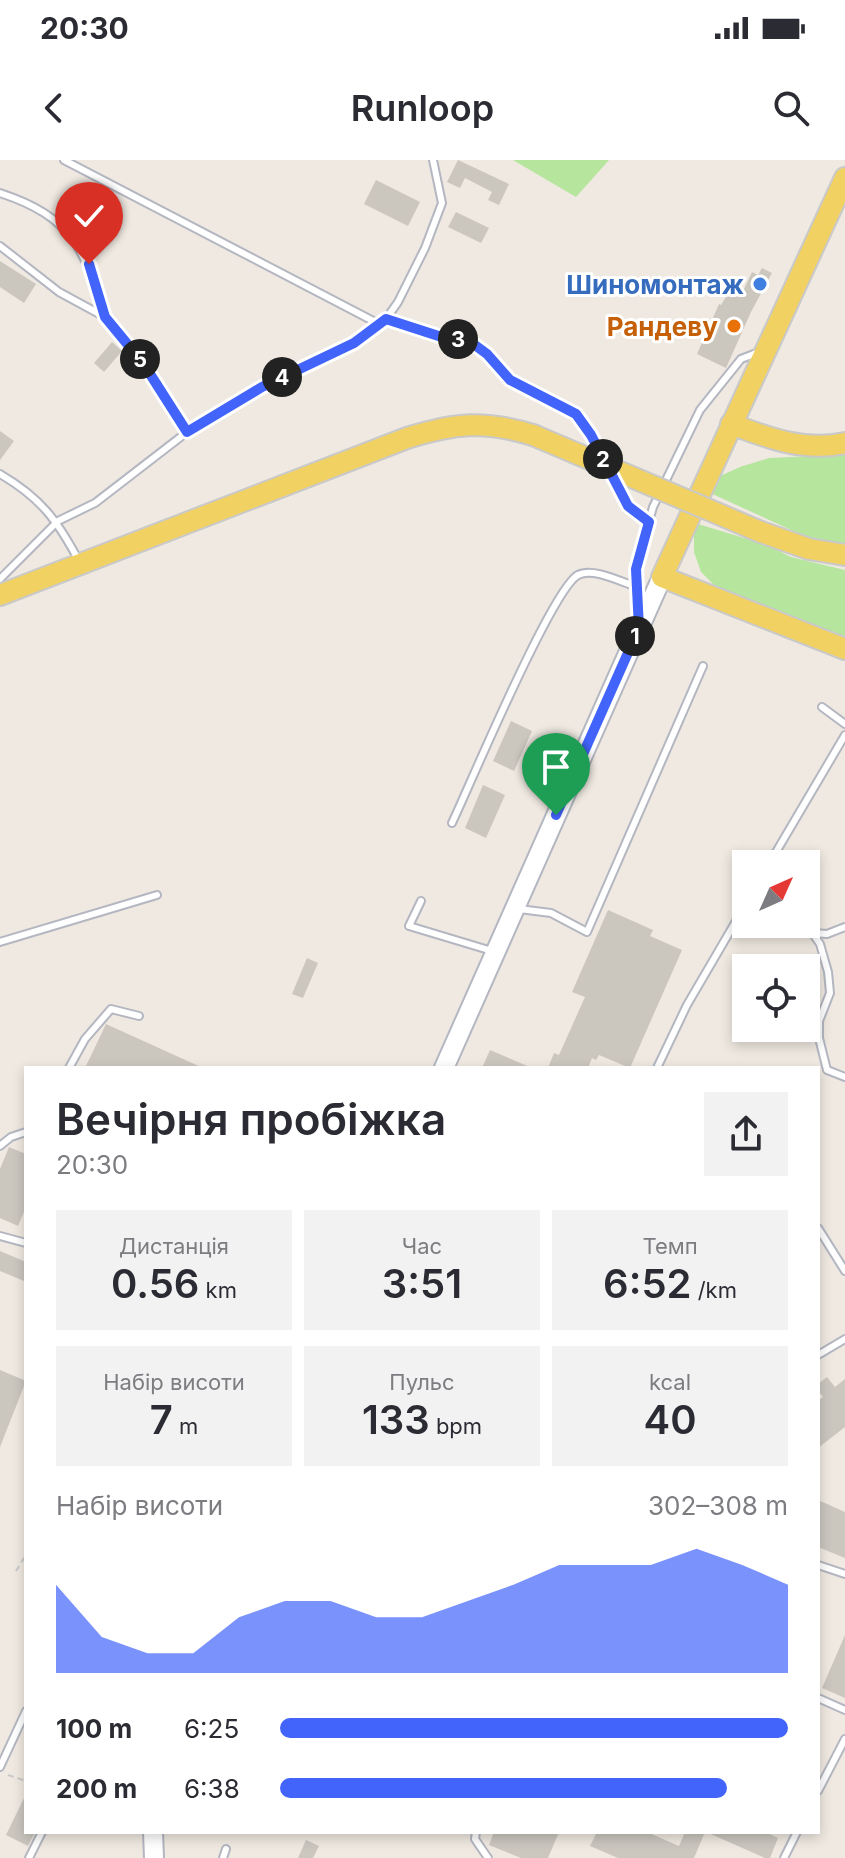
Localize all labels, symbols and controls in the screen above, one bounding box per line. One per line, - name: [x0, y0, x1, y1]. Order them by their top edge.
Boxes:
- text: 20:30: [40, 10, 129, 46]
- icon: back: [32, 86, 76, 130]
- text: Runloop: [351, 86, 494, 130]
- icon: search: [769, 86, 813, 130]
- pin: [55, 182, 123, 264]
- icon: check: [67, 194, 111, 238]
- place label: Шиномонтаж: [566, 269, 744, 300]
- marker: Шиномонтаж: [751, 275, 769, 293]
- place label: Рандеву: [607, 311, 718, 342]
- marker: Рандеву: [725, 317, 743, 335]
- pin: 3: [438, 319, 478, 359]
- text: 3: [451, 326, 465, 352]
- pin: 5: [120, 339, 160, 379]
- text: 5: [133, 346, 147, 372]
- pin: 4: [262, 357, 302, 397]
- text: 4: [275, 364, 289, 390]
- pin: 2: [583, 439, 623, 479]
- text: 2: [596, 446, 610, 472]
- pin: 1: [615, 616, 655, 656]
- text: 1: [630, 623, 640, 649]
- pin: [522, 733, 590, 815]
- icon: arrive: [534, 745, 578, 789]
- north arrow: [732, 850, 820, 938]
- map controls: [732, 850, 820, 1042]
- button: locate: [732, 954, 820, 1042]
- text: Вечірня пробіжка: [56, 1092, 446, 1146]
- button: share: [704, 1092, 788, 1176]
- text: 20:30: [56, 1149, 128, 1180]
- text: Дистанція: [119, 1233, 229, 1259]
- text: Час: [402, 1233, 442, 1259]
- text: Темп: [642, 1233, 698, 1259]
- text: 0.56: [111, 1259, 199, 1308]
- text: 3:51: [382, 1259, 462, 1308]
- text: 6:52: [603, 1259, 691, 1308]
- text: km: [199, 1277, 237, 1303]
- text: /km: [691, 1277, 737, 1303]
- text: Набір висоти: [103, 1369, 245, 1395]
- text: Пульс: [389, 1369, 455, 1395]
- text: kcal: [649, 1369, 691, 1395]
- text: 7: [150, 1395, 173, 1444]
- text: 133: [362, 1395, 430, 1444]
- text: 40: [643, 1395, 697, 1444]
- text: m: [173, 1413, 198, 1439]
- text: bpm: [430, 1413, 482, 1439]
- text: Набір висоти: [56, 1490, 223, 1521]
- text: 302–308 m: [648, 1490, 788, 1521]
- text: 100 m: [56, 1713, 132, 1744]
- text: 6:25: [184, 1713, 239, 1744]
- text: 200 m: [56, 1773, 137, 1804]
- text: 6:38: [184, 1773, 240, 1804]

